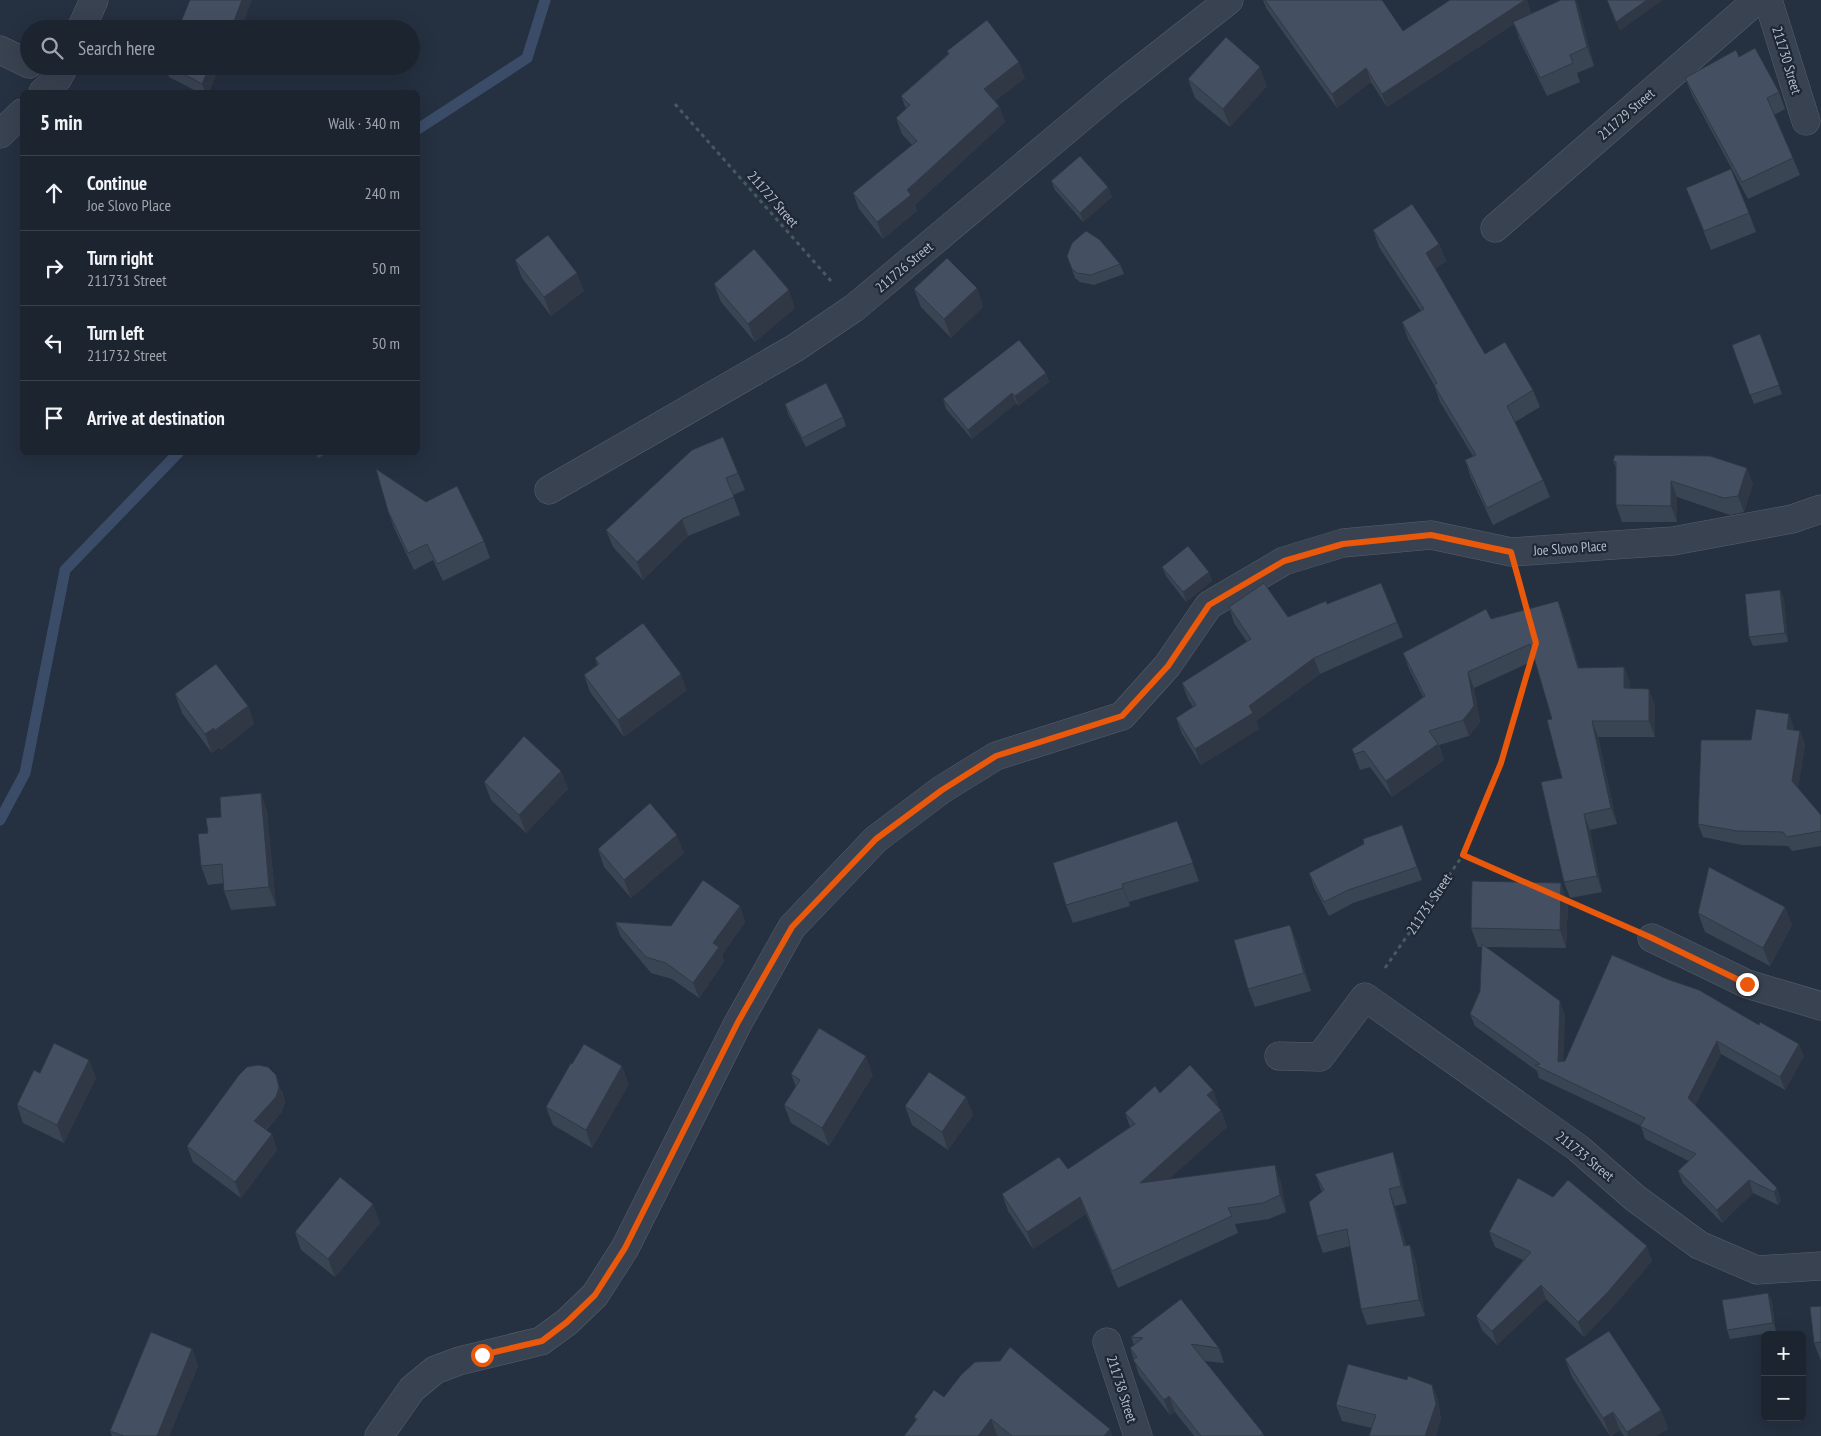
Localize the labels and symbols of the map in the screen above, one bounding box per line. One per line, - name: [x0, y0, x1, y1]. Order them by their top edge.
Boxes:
- street label: 211730 Street: [1768, 24, 1806, 96]
- street label: 211729 Street: [1594, 84, 1658, 144]
- street label: 211727 Street: [744, 167, 803, 231]
- street label: 211726 Street: [871, 238, 937, 296]
- street label: Joe Slovo Place: [1532, 536, 1607, 560]
- street label: 211731 Street: [1402, 870, 1456, 938]
- route end: [1736, 973, 1759, 996]
- street label: 211733 Street: [1552, 1127, 1618, 1185]
- route start: [471, 1344, 494, 1367]
- street label: 211738 Street: [1103, 1353, 1141, 1425]

